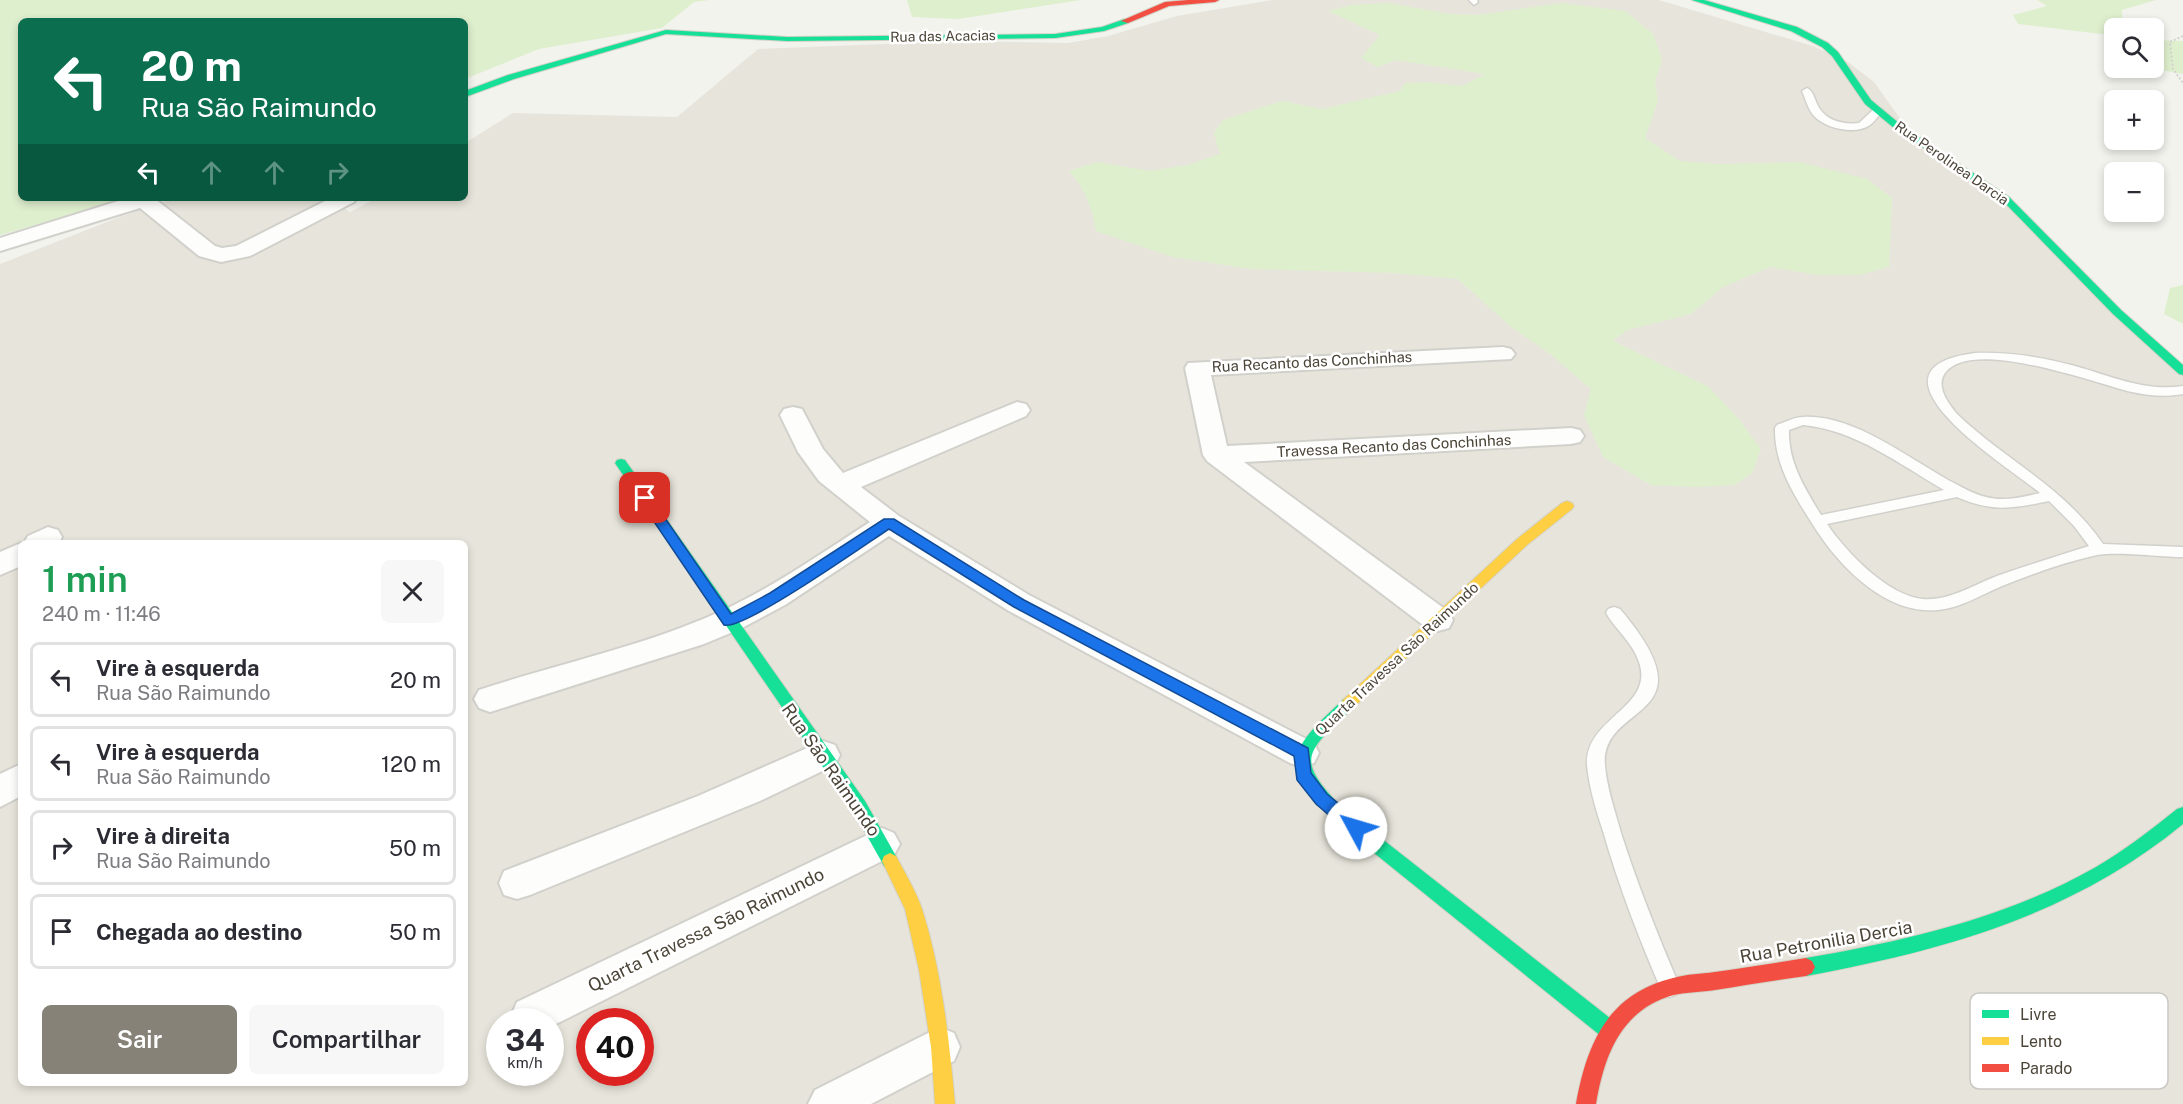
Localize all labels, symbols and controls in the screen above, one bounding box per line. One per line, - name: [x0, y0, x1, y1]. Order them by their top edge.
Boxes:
- map controls: [2104, 18, 2164, 222]
- button: search: [2104, 18, 2164, 78]
- street label: Rua das Acacias: [890, 27, 996, 45]
- text: 20 m: [141, 41, 242, 90]
- icon: left: [42, 42, 120, 120]
- button: +: [2104, 90, 2164, 150]
- text: Rua São Raimundo: [141, 91, 377, 123]
- street label: Rua Perolinea Darcia: [1892, 118, 2012, 208]
- icon: left: [132, 156, 165, 189]
- icon: ahead: [195, 156, 228, 189]
- icon: ahead: [258, 156, 291, 189]
- icon: right: [321, 156, 354, 189]
- button: −: [2104, 162, 2164, 222]
- street label: Rua Recanto das Conchinhas: [1211, 348, 1413, 375]
- street label: Travessa Recanto das Conchinhas: [1276, 431, 1512, 460]
- pin: [619, 472, 670, 523]
- icon: arrive: [628, 481, 661, 514]
- text: 1 min: [42, 558, 128, 600]
- button: close: [381, 560, 444, 623]
- street label: Quarta Travessa São Raimundo: [1312, 578, 1482, 739]
- text: 240 m · 11:46: [42, 602, 161, 626]
- text: Vire à esquerda: [96, 655, 260, 681]
- icon: left: [45, 663, 78, 696]
- text: 20 m: [390, 667, 441, 693]
- text: Rua São Raimundo: [96, 681, 271, 705]
- street label: Rua São Raimundo: [778, 699, 885, 840]
- text: Vire à esquerda: [96, 739, 260, 765]
- icon: left: [45, 747, 78, 780]
- text: 120 m: [381, 751, 441, 777]
- text: Rua São Raimundo: [96, 765, 271, 789]
- position arrow: [1324, 796, 1388, 860]
- text: Vire à direita: [96, 823, 230, 849]
- icon: right: [45, 831, 78, 864]
- text: 50 m: [389, 835, 441, 861]
- text: Rua São Raimundo: [96, 849, 271, 873]
- street label: Quarta Travessa São Raimundo: [584, 863, 827, 996]
- icon: arrive: [45, 915, 78, 948]
- street label: Rua Petronilia Dercia: [1738, 916, 1914, 967]
- text: Chegada ao destino: [96, 919, 302, 945]
- text: 50 m: [389, 919, 441, 945]
- legend: [1970, 993, 2168, 1089]
- button: Sair: [42, 1005, 237, 1074]
- button: Compartilhar: [249, 1005, 444, 1074]
- text: Livre: [2020, 1005, 2056, 1024]
- speed limit sign: 40: [576, 1008, 654, 1086]
- text: 34: [505, 1022, 545, 1058]
- text: Lento: [2020, 1032, 2062, 1051]
- text: km/h: [507, 1054, 543, 1071]
- text: Parado: [2020, 1059, 2072, 1078]

